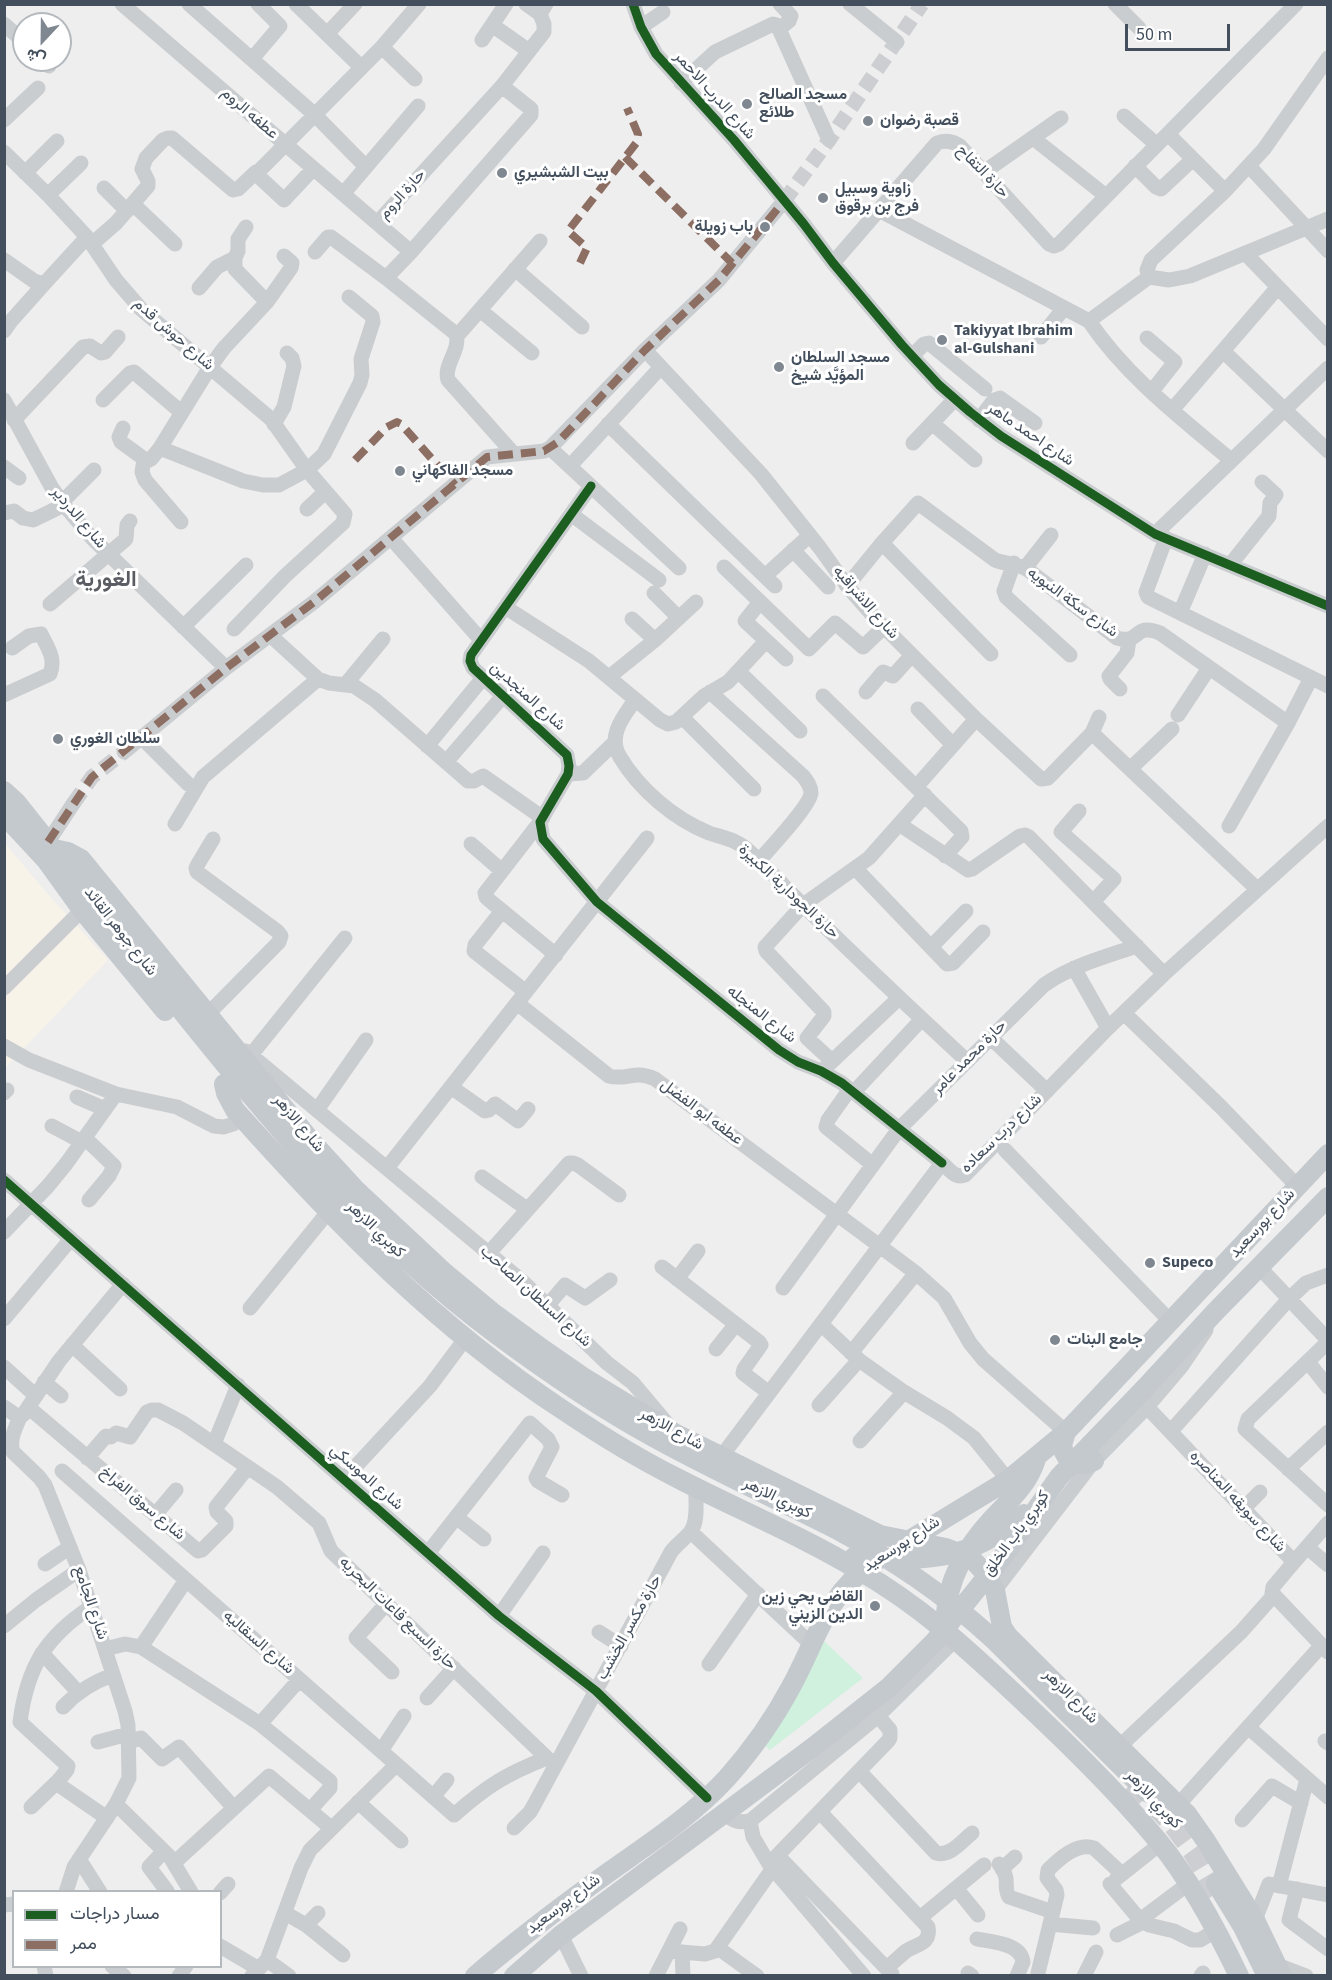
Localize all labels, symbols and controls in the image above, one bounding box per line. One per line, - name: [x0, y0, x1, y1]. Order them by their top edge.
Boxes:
- north arrow: [12, 12, 72, 72]
- scale bar: [1128, 12, 1233, 50]
- text: 50 m: [1136, 22, 1172, 47]
- text: ش: [23, 43, 49, 71]
- street label: شارع الدرب الاحمر: [669, 48, 759, 144]
- street label: عطفه الروم: [216, 84, 282, 144]
- place label: مسجد الصالح طلائع: [759, 85, 847, 123]
- marker: مسجد الصالح طلائع: [740, 97, 754, 111]
- place label: قصبة رضوان: [880, 111, 959, 131]
- marker: قصبة رضوان: [861, 114, 875, 128]
- street label: حارة التفاح: [952, 141, 1012, 203]
- place label: بيت الشبشيري: [514, 163, 609, 183]
- street label: حارة الروم: [376, 166, 430, 224]
- marker: بيت الشبشيري: [495, 166, 509, 180]
- place label: زاوية وسبيل فرج بن برقوق: [835, 179, 919, 217]
- marker: زاوية وسبيل فرج بن برقوق: [816, 191, 830, 205]
- place label: باب زويلة: [694, 217, 753, 237]
- marker: باب زويلة: [758, 220, 772, 234]
- street label: شارع حوش قدم: [129, 295, 217, 375]
- place label: Takiyyat Ibrahim al-Gulshani: [954, 321, 1073, 359]
- marker: Takiyyat Ibrahim al-Gulshani: [935, 333, 949, 347]
- place label: مسجد السلطان المؤيَّد شيخ: [791, 348, 890, 386]
- marker: مسجد السلطان المؤيَّد شيخ: [772, 360, 786, 374]
- street label: شارع احمد ماهر: [983, 399, 1077, 471]
- place label: مسجد الفاكهاني: [412, 461, 513, 481]
- marker: مسجد الفاكهاني: [393, 464, 407, 478]
- street label: شارع الدردير: [46, 483, 110, 553]
- street label: شارع الاشراقيه: [828, 562, 902, 644]
- street label: شارع سكة النبويه: [1023, 564, 1121, 642]
- district label: الغورية: [75, 568, 137, 594]
- street label: شارع المنجدين: [485, 658, 569, 736]
- place label: سلطان الغوري: [70, 729, 160, 749]
- marker: سلطان الغوري: [51, 732, 65, 746]
- street label: حارة الجودارية الكبيرة: [734, 841, 842, 943]
- street label: شارع جوهر القائد: [79, 884, 161, 980]
- street label: شارع المنجله: [723, 982, 799, 1048]
- street label: حارة محمد عامر: [929, 1017, 1011, 1099]
- street label: عطفه ابو الفضل: [656, 1076, 746, 1150]
- street label: شارع درب سعاده: [957, 1090, 1047, 1178]
- street label: شارع الازهر: [268, 1091, 328, 1157]
- street label: شارع بورسعيد: [1226, 1185, 1300, 1263]
- street label: كوبري الازهر: [342, 1197, 408, 1263]
- street label: شارع السلطان الصاحب: [475, 1242, 595, 1352]
- place label: Supeco: [1162, 1253, 1213, 1273]
- marker: Supeco: [1143, 1256, 1157, 1270]
- place label: جامع البنات: [1067, 1330, 1143, 1350]
- marker: جامع البنات: [1048, 1333, 1062, 1347]
- street label: شارع الازهر: [636, 1405, 706, 1455]
- street label: شارع الموسكي: [325, 1441, 407, 1515]
- street label: شارع سويقه المناصره: [1185, 1447, 1289, 1557]
- street label: شارع سوق الفراخ: [96, 1463, 188, 1545]
- street label: كوبري الازهر: [740, 1474, 814, 1524]
- street label: كوبري باب الخلق: [980, 1487, 1054, 1581]
- street label: شارع بورسعيد: [860, 1513, 944, 1577]
- street label: حارة السبع قاعات البحريه: [334, 1553, 460, 1675]
- street label: شارع الجامع: [68, 1564, 112, 1642]
- street label: حارة مكسر الخشب: [593, 1572, 667, 1684]
- place label: القاضي يحي زين الدين الزيني: [761, 1587, 863, 1625]
- marker: القاضي يحي زين الدين الزيني: [868, 1599, 882, 1613]
- street label: شارع السقاليه: [218, 1607, 298, 1679]
- street label: شارع الازهر: [1039, 1666, 1101, 1728]
- street label: كوبري الازهر: [1121, 1766, 1185, 1834]
- street label: شارع بورسعيد: [523, 1871, 605, 1939]
- legend: [12, 1890, 222, 1968]
- text: مسار دراجات: [70, 1901, 160, 1926]
- text: ممر: [70, 1931, 97, 1956]

